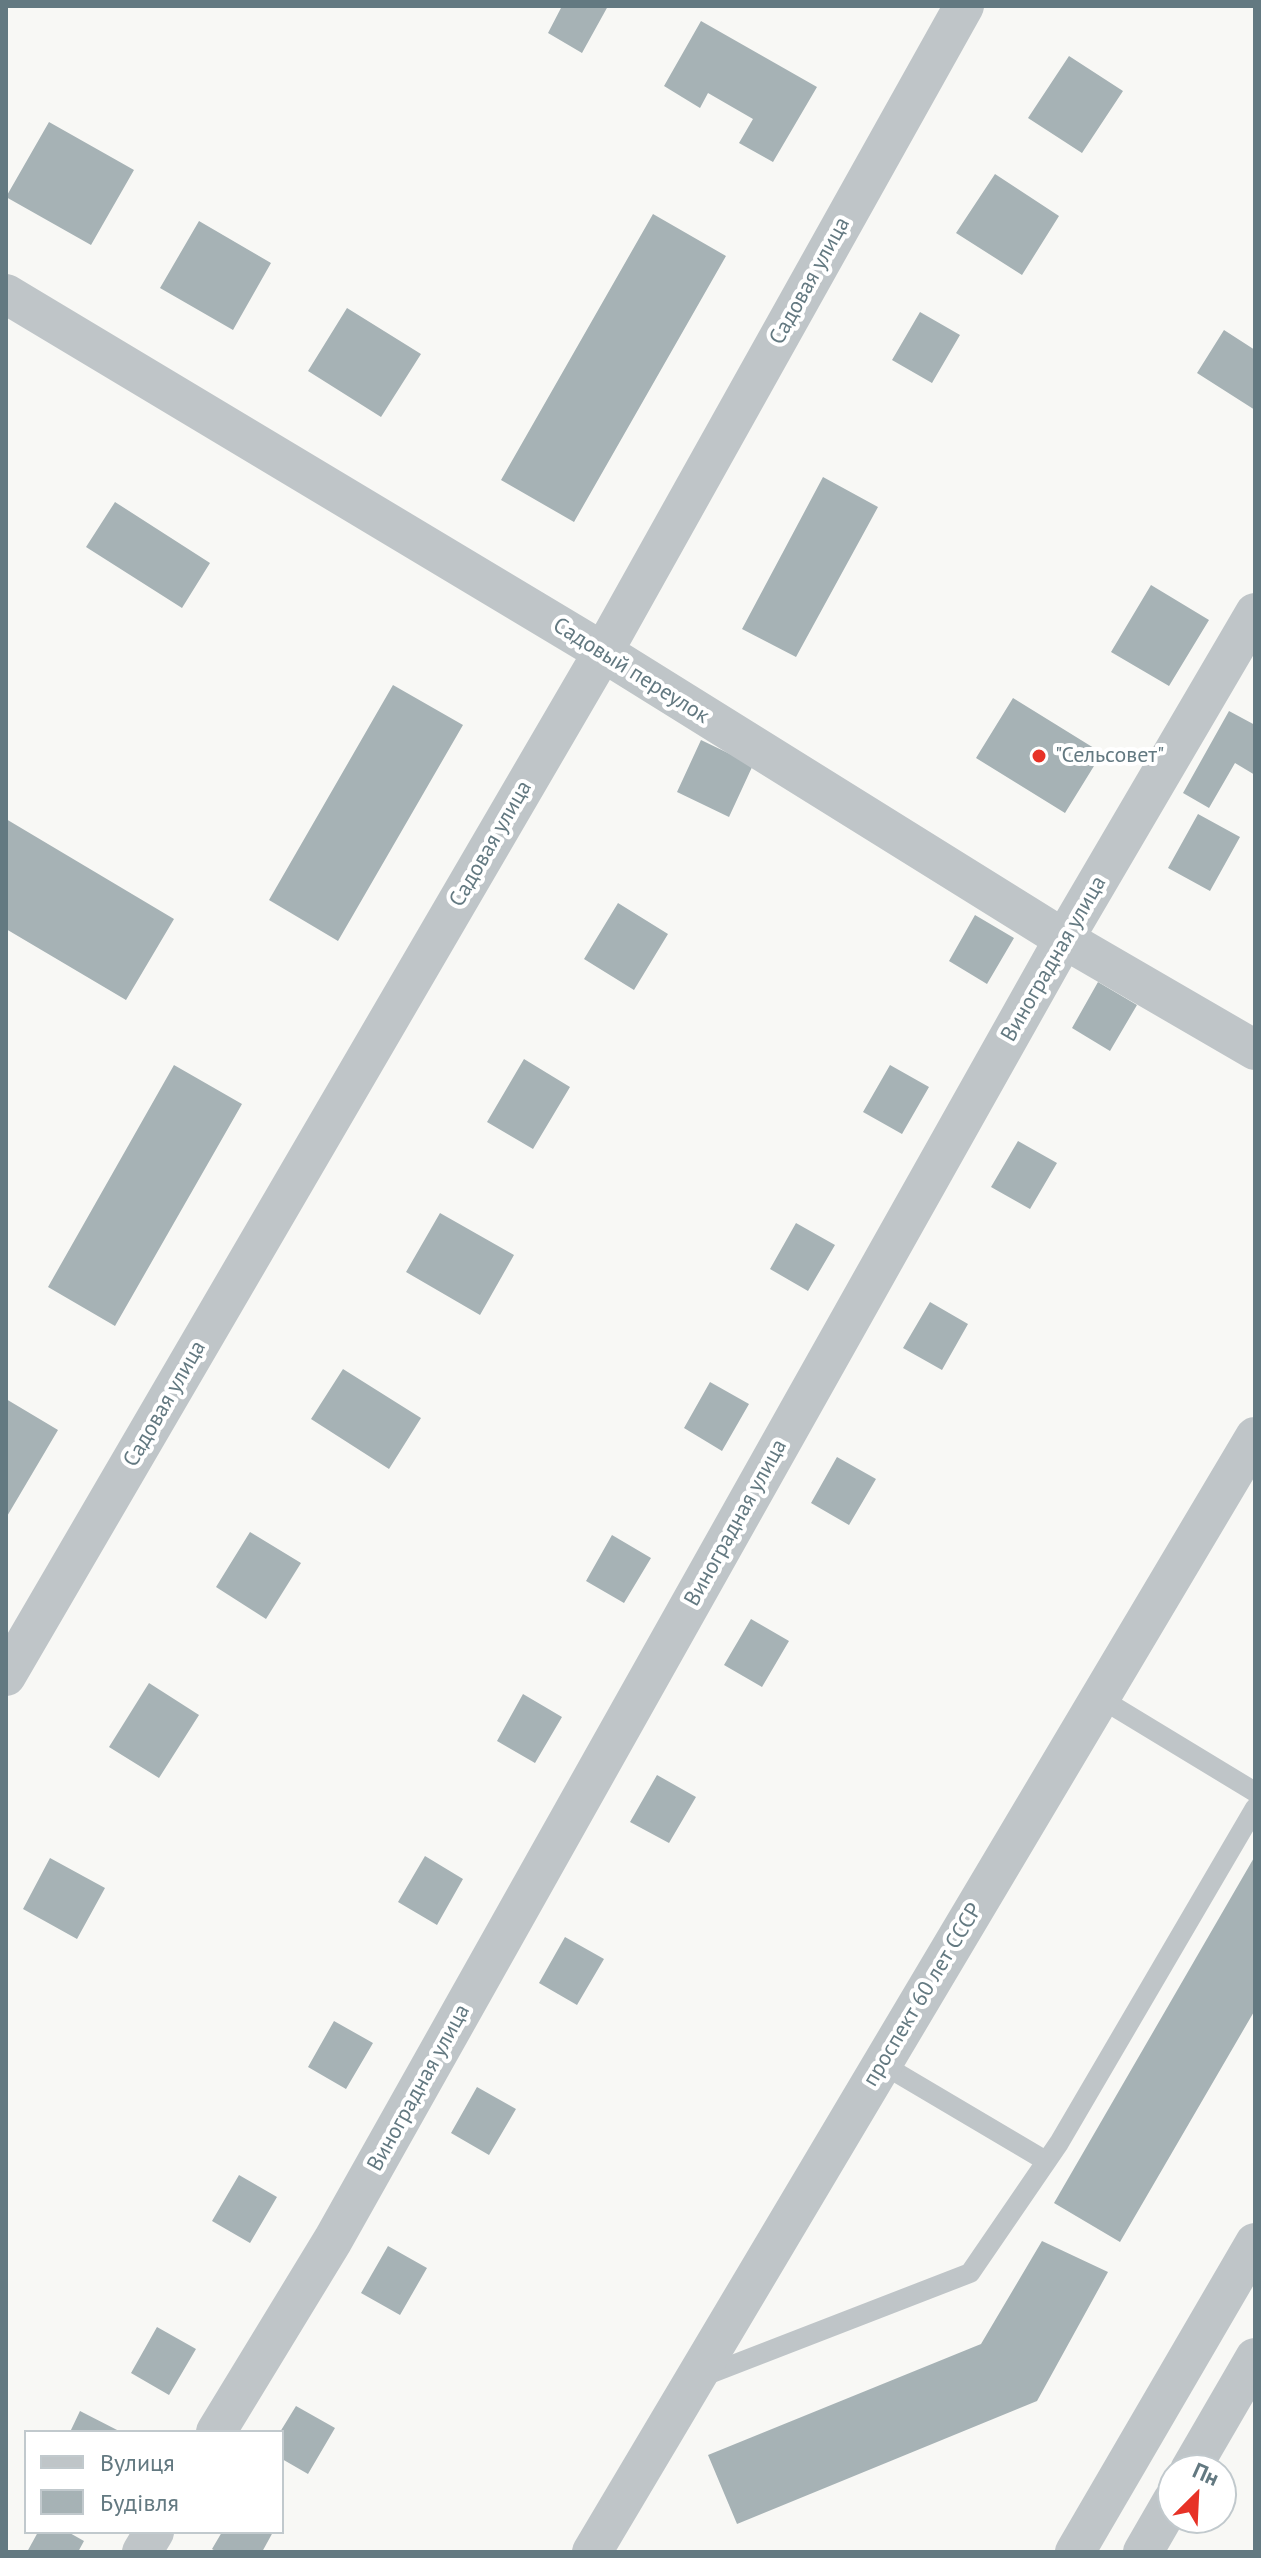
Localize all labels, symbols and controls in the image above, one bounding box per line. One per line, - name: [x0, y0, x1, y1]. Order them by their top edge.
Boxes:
- street label: Садовая улица: [764, 213, 856, 349]
- street label: Садовый переулок: [548, 612, 714, 730]
- place label: "Сельсовет": [1055, 743, 1164, 769]
- marker: "Сельсовет": [1030, 747, 1048, 765]
- street label: Садовая улица: [444, 776, 538, 912]
- street label: Виноградная улица: [996, 872, 1112, 1046]
- street label: Садовая улица: [118, 1336, 212, 1472]
- street label: Виноградная улица: [679, 1435, 793, 1611]
- street label: проспект 60 лет СССР: [858, 1899, 988, 2091]
- street label: Виноградная улица: [362, 2000, 476, 2176]
- legend: [24, 2430, 284, 2534]
- text: Вулиця: [100, 2447, 175, 2478]
- north arrow: [1157, 2454, 1237, 2534]
- text: Пн: [1188, 2456, 1223, 2492]
- text: Будівля: [100, 2487, 179, 2518]

